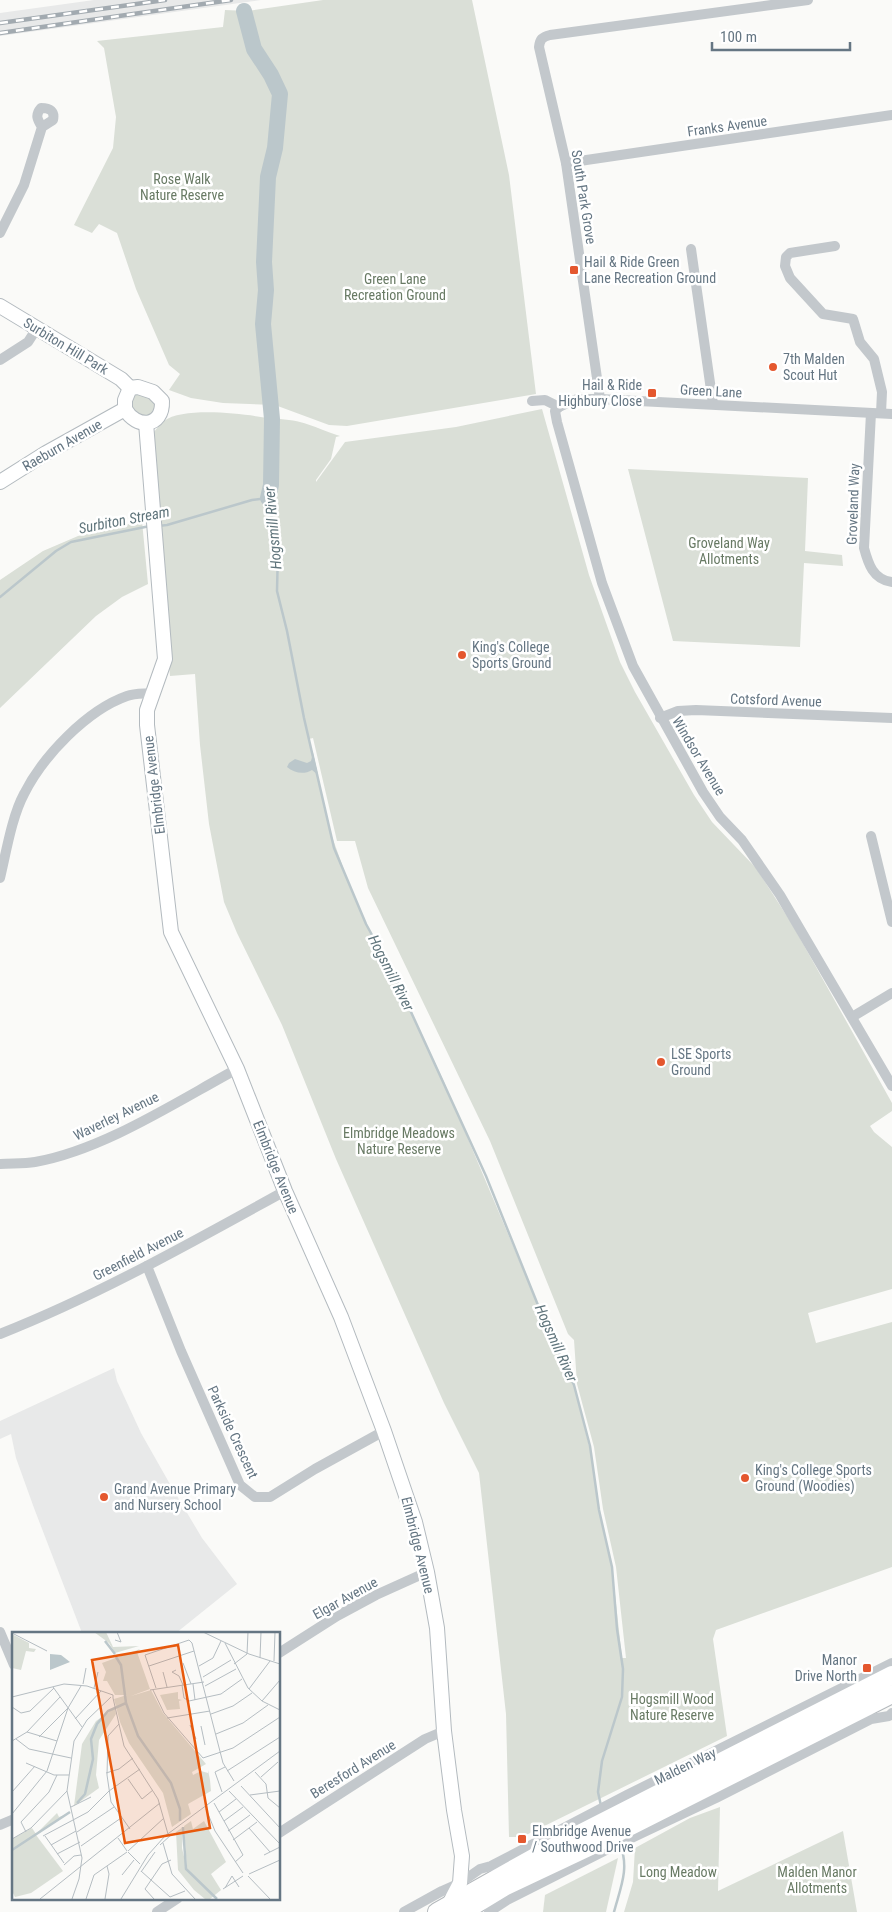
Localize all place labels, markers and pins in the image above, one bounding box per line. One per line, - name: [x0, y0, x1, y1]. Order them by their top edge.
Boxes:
- place label: Hail & Ride Green Lane Recreation Ground: [584, 254, 716, 286]
- marker: Hail & Ride Green Lane Recreation Ground: [568, 264, 580, 276]
- place label: 7th Malden Scout Hut: [783, 351, 845, 383]
- marker: 7th Malden Scout Hut: [767, 361, 779, 373]
- place label: Hail & Ride Highbury Close: [558, 377, 642, 409]
- marker: Hail & Ride Highbury Close: [646, 387, 658, 399]
- place label: King's College Sports Ground: [472, 639, 551, 671]
- marker: King's College Sports Ground: [456, 649, 468, 661]
- place label: LSE Sports Ground: [671, 1046, 731, 1078]
- marker: LSE Sports Ground: [655, 1056, 667, 1068]
- place label: King's College Sports Ground (Woodies): [755, 1462, 872, 1495]
- marker: King's College Sports Ground (Woodies): [739, 1472, 751, 1484]
- place label: Grand Avenue Primary and Nursery School: [114, 1481, 236, 1513]
- marker: Grand Avenue Primary and Nursery School: [98, 1491, 110, 1503]
- place label: Manor Drive North: [795, 1652, 857, 1684]
- marker: Manor Drive North: [861, 1662, 873, 1674]
- place label: Elmbridge Avenue / Southwood Drive: [532, 1823, 634, 1855]
- marker: Elmbridge Avenue / Southwood Drive: [516, 1833, 528, 1845]

